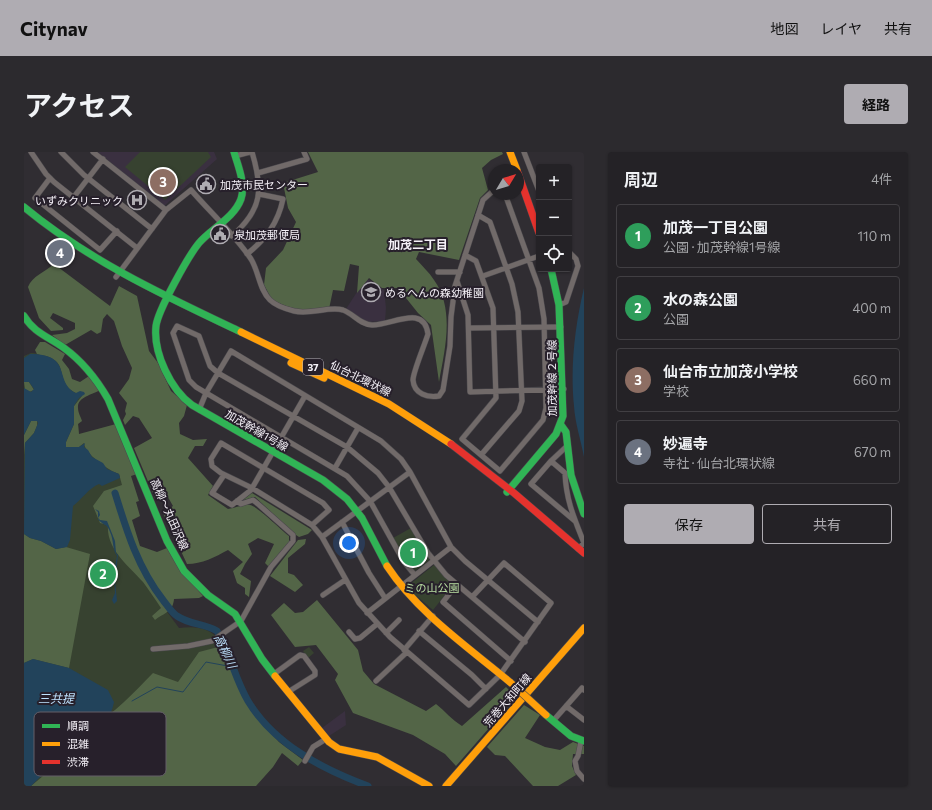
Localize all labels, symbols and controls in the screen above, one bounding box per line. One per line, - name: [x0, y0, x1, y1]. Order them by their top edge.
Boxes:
- text: Citynav: [20, 17, 88, 40]
- text: 地図: [770, 20, 798, 37]
- text: レイヤ: [820, 20, 862, 37]
- text: 共有: [884, 20, 912, 37]
- button: 経路: [844, 84, 908, 124]
- text: アクセス: [24, 88, 135, 122]
- north arrow: [488, 164, 524, 200]
- map controls: [536, 164, 572, 272]
- button: +: [536, 164, 572, 200]
- pin: 3: [150, 167, 176, 197]
- text: 周辺: [624, 169, 658, 190]
- text: 4件: [871, 171, 892, 187]
- public building icon: 加茂市民センター: [195, 173, 217, 195]
- place label: 加茂市民センター: [220, 178, 308, 191]
- hospital icon: いずみクリニック: [126, 189, 148, 211]
- place label: いずみクリニック: [35, 194, 123, 207]
- button: −: [536, 200, 572, 236]
- text: 加茂一丁目公園: [663, 218, 768, 236]
- public building icon: 泉加茂郵便局: [209, 223, 231, 245]
- place label: 泉加茂郵便局: [234, 228, 300, 241]
- text: 1: [635, 228, 641, 244]
- text: 110 m: [858, 228, 891, 244]
- button: locate: [536, 236, 572, 272]
- district label: 加茂二丁目: [388, 237, 448, 251]
- pin: 4: [47, 238, 73, 268]
- text: 公園 · 加茂幹線1号線: [663, 239, 781, 255]
- school or university icon: めるへんの森幼稚園: [360, 281, 382, 303]
- place label: めるへんの森幼稚園: [385, 286, 484, 299]
- text: 水の森公園: [663, 290, 738, 308]
- text: 2: [634, 300, 642, 316]
- text: 400 m: [852, 300, 891, 316]
- text: 公園: [663, 311, 689, 327]
- street label: 加茂幹線２号線: [545, 340, 558, 417]
- street label: 仙台北環状線: [328, 358, 394, 398]
- road number: 37: [303, 359, 323, 375]
- text: 仙台市立加茂小学校: [663, 362, 798, 380]
- text: 3: [634, 372, 642, 388]
- text: 660 m: [853, 372, 891, 388]
- text: 学校: [663, 383, 689, 399]
- street label: 加茂幹線1号線: [223, 407, 291, 453]
- text: 妙遍寺: [663, 434, 708, 452]
- text: 4: [634, 444, 642, 460]
- text: 670 m: [854, 444, 891, 460]
- text: 寺社 · 仙台北環状線: [663, 455, 775, 471]
- street label: 高柳～丸田沢線: [148, 476, 192, 552]
- button: 保存: [624, 504, 754, 544]
- button: 共有: [762, 504, 892, 544]
- your location: [339, 533, 359, 553]
- pin: 1: [400, 538, 426, 568]
- pin: 2: [90, 559, 116, 589]
- park label: ミの山公園: [405, 581, 460, 594]
- water label: 高柳川: [212, 632, 241, 672]
- street label: 荒巻大和町線: [480, 671, 534, 729]
- water label: 三共提: [38, 691, 76, 705]
- legend: [34, 712, 166, 776]
- text: 順調: [67, 719, 89, 732]
- text: 混雑: [67, 737, 89, 750]
- text: 渋滞: [67, 755, 89, 768]

